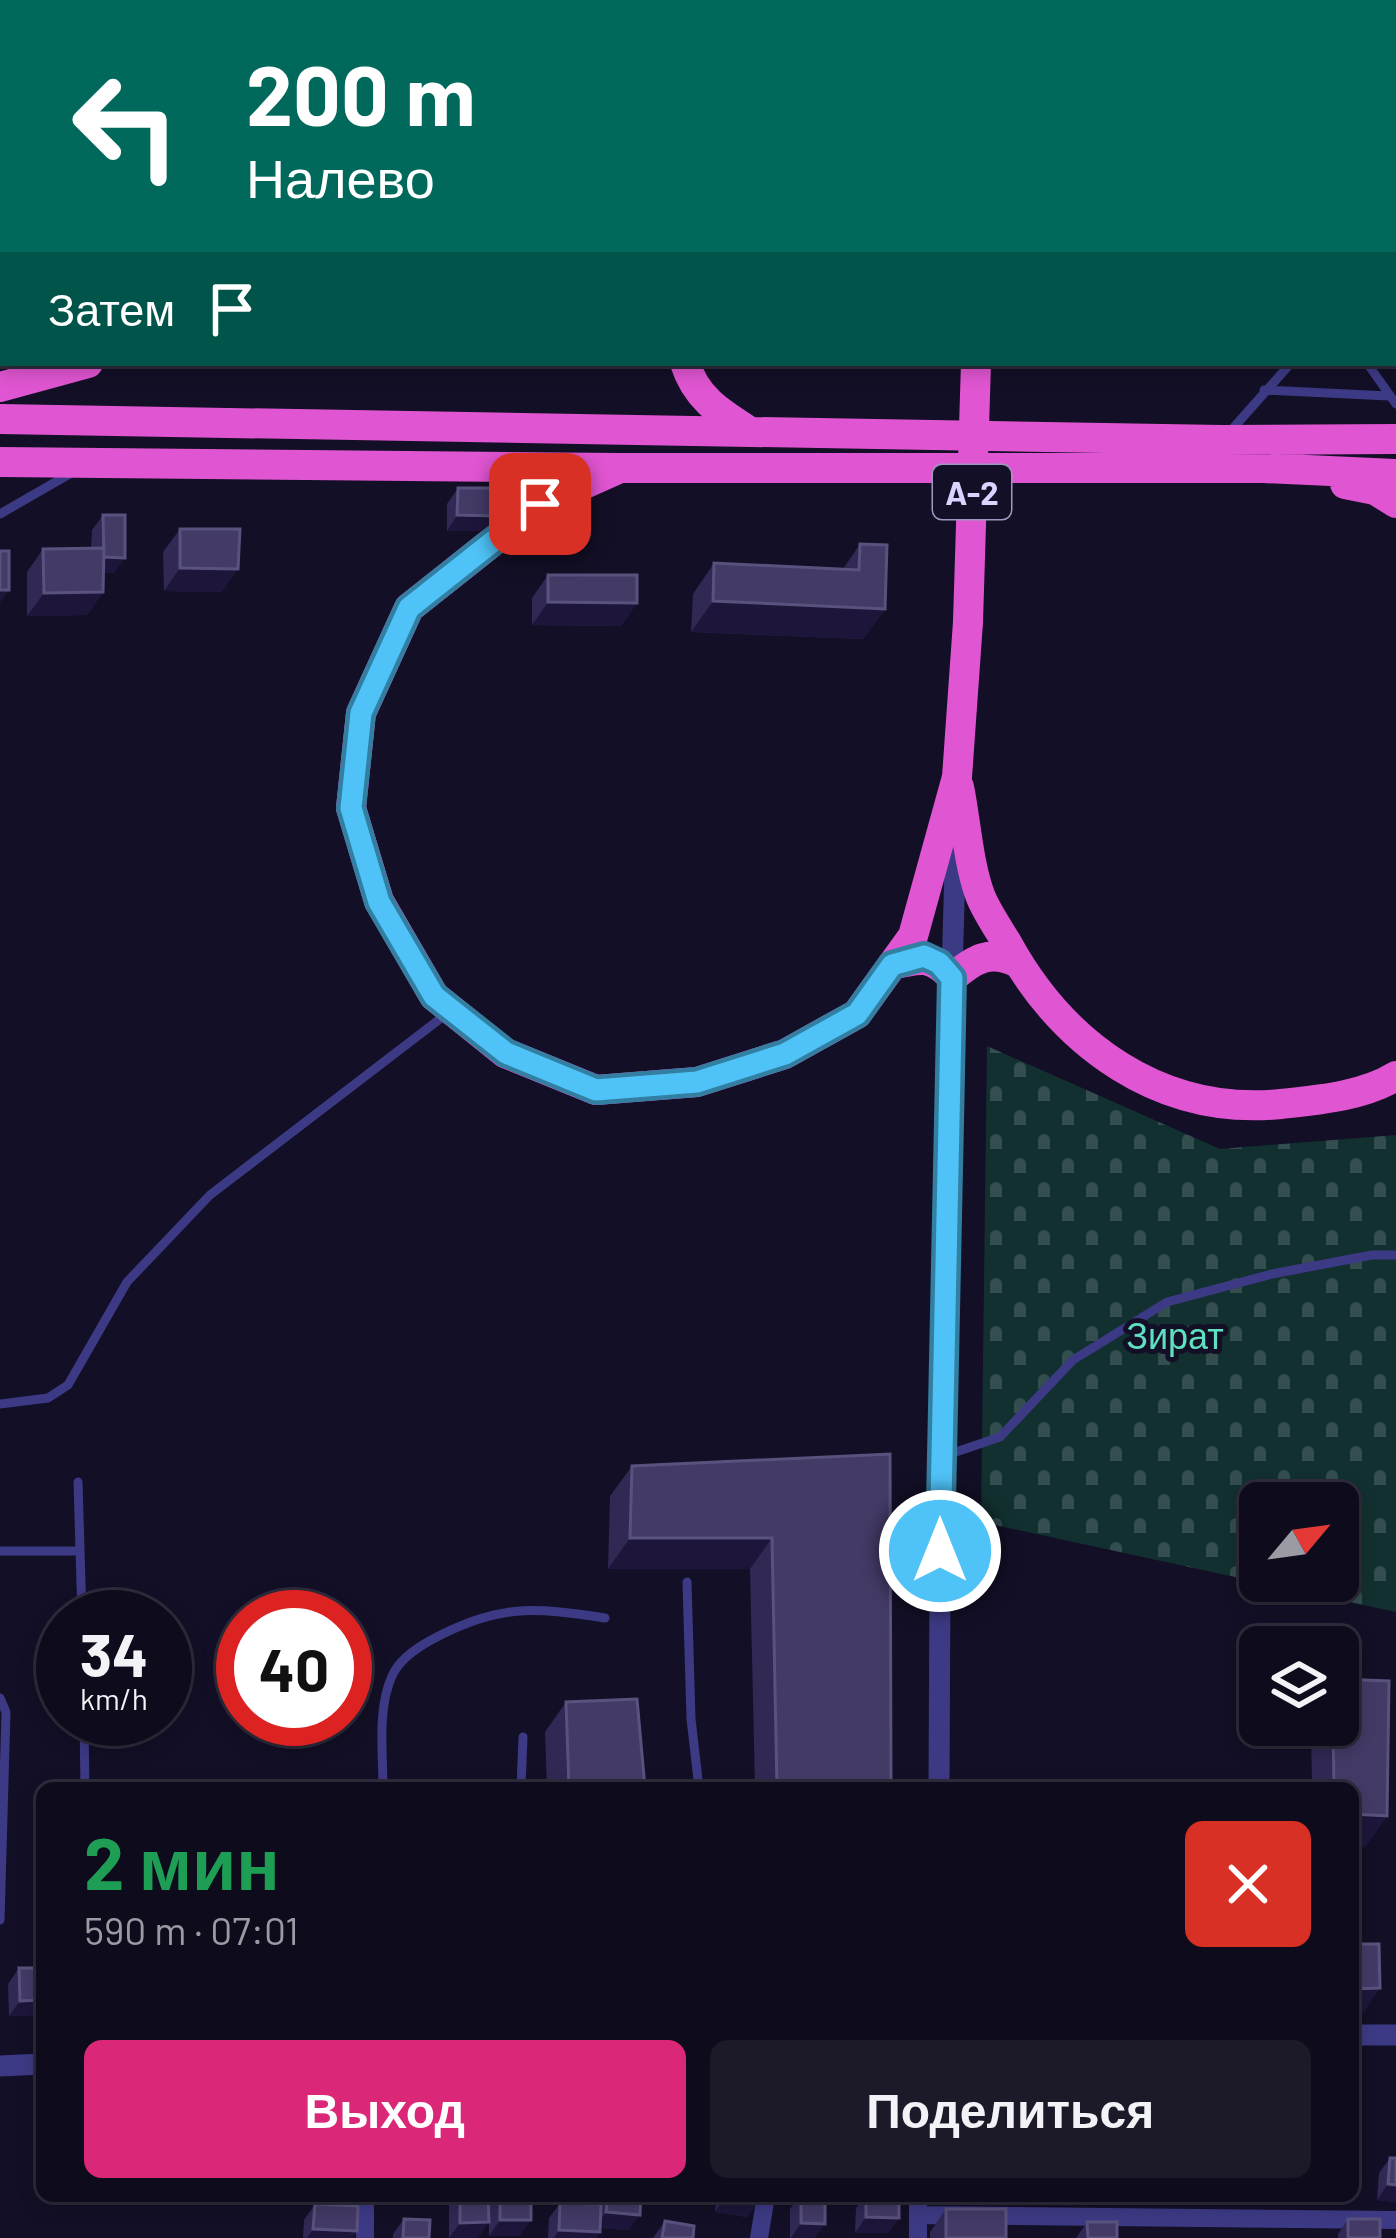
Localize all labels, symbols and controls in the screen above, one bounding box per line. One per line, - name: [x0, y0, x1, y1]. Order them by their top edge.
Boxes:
- text: 200 m: [246, 42, 476, 143]
- icon: left: [48, 48, 204, 204]
- text: Налево: [246, 144, 435, 209]
- icon: arrive: [199, 276, 265, 342]
- text: Затем: [48, 281, 175, 335]
- pin: [489, 453, 591, 555]
- road number: A-2: [933, 465, 1011, 519]
- icon: arrive: [507, 471, 573, 537]
- park label: Зират: [1126, 1313, 1224, 1357]
- north arrow: [1239, 1482, 1359, 1602]
- map controls: [1239, 1482, 1359, 1746]
- position arrow: [877, 1488, 1003, 1614]
- speed limit sign: 40: [216, 1590, 372, 1746]
- text: 34: [80, 1617, 148, 1689]
- button: layers: [1239, 1626, 1359, 1746]
- text: km/h: [80, 1680, 148, 1716]
- text: 2 мин: [84, 1818, 280, 1904]
- button: close: [1185, 1821, 1311, 1947]
- text: 590 m · 07:01: [84, 1906, 299, 1953]
- button: Выход: [84, 2040, 686, 2178]
- button: Поделиться: [710, 2040, 1311, 2178]

